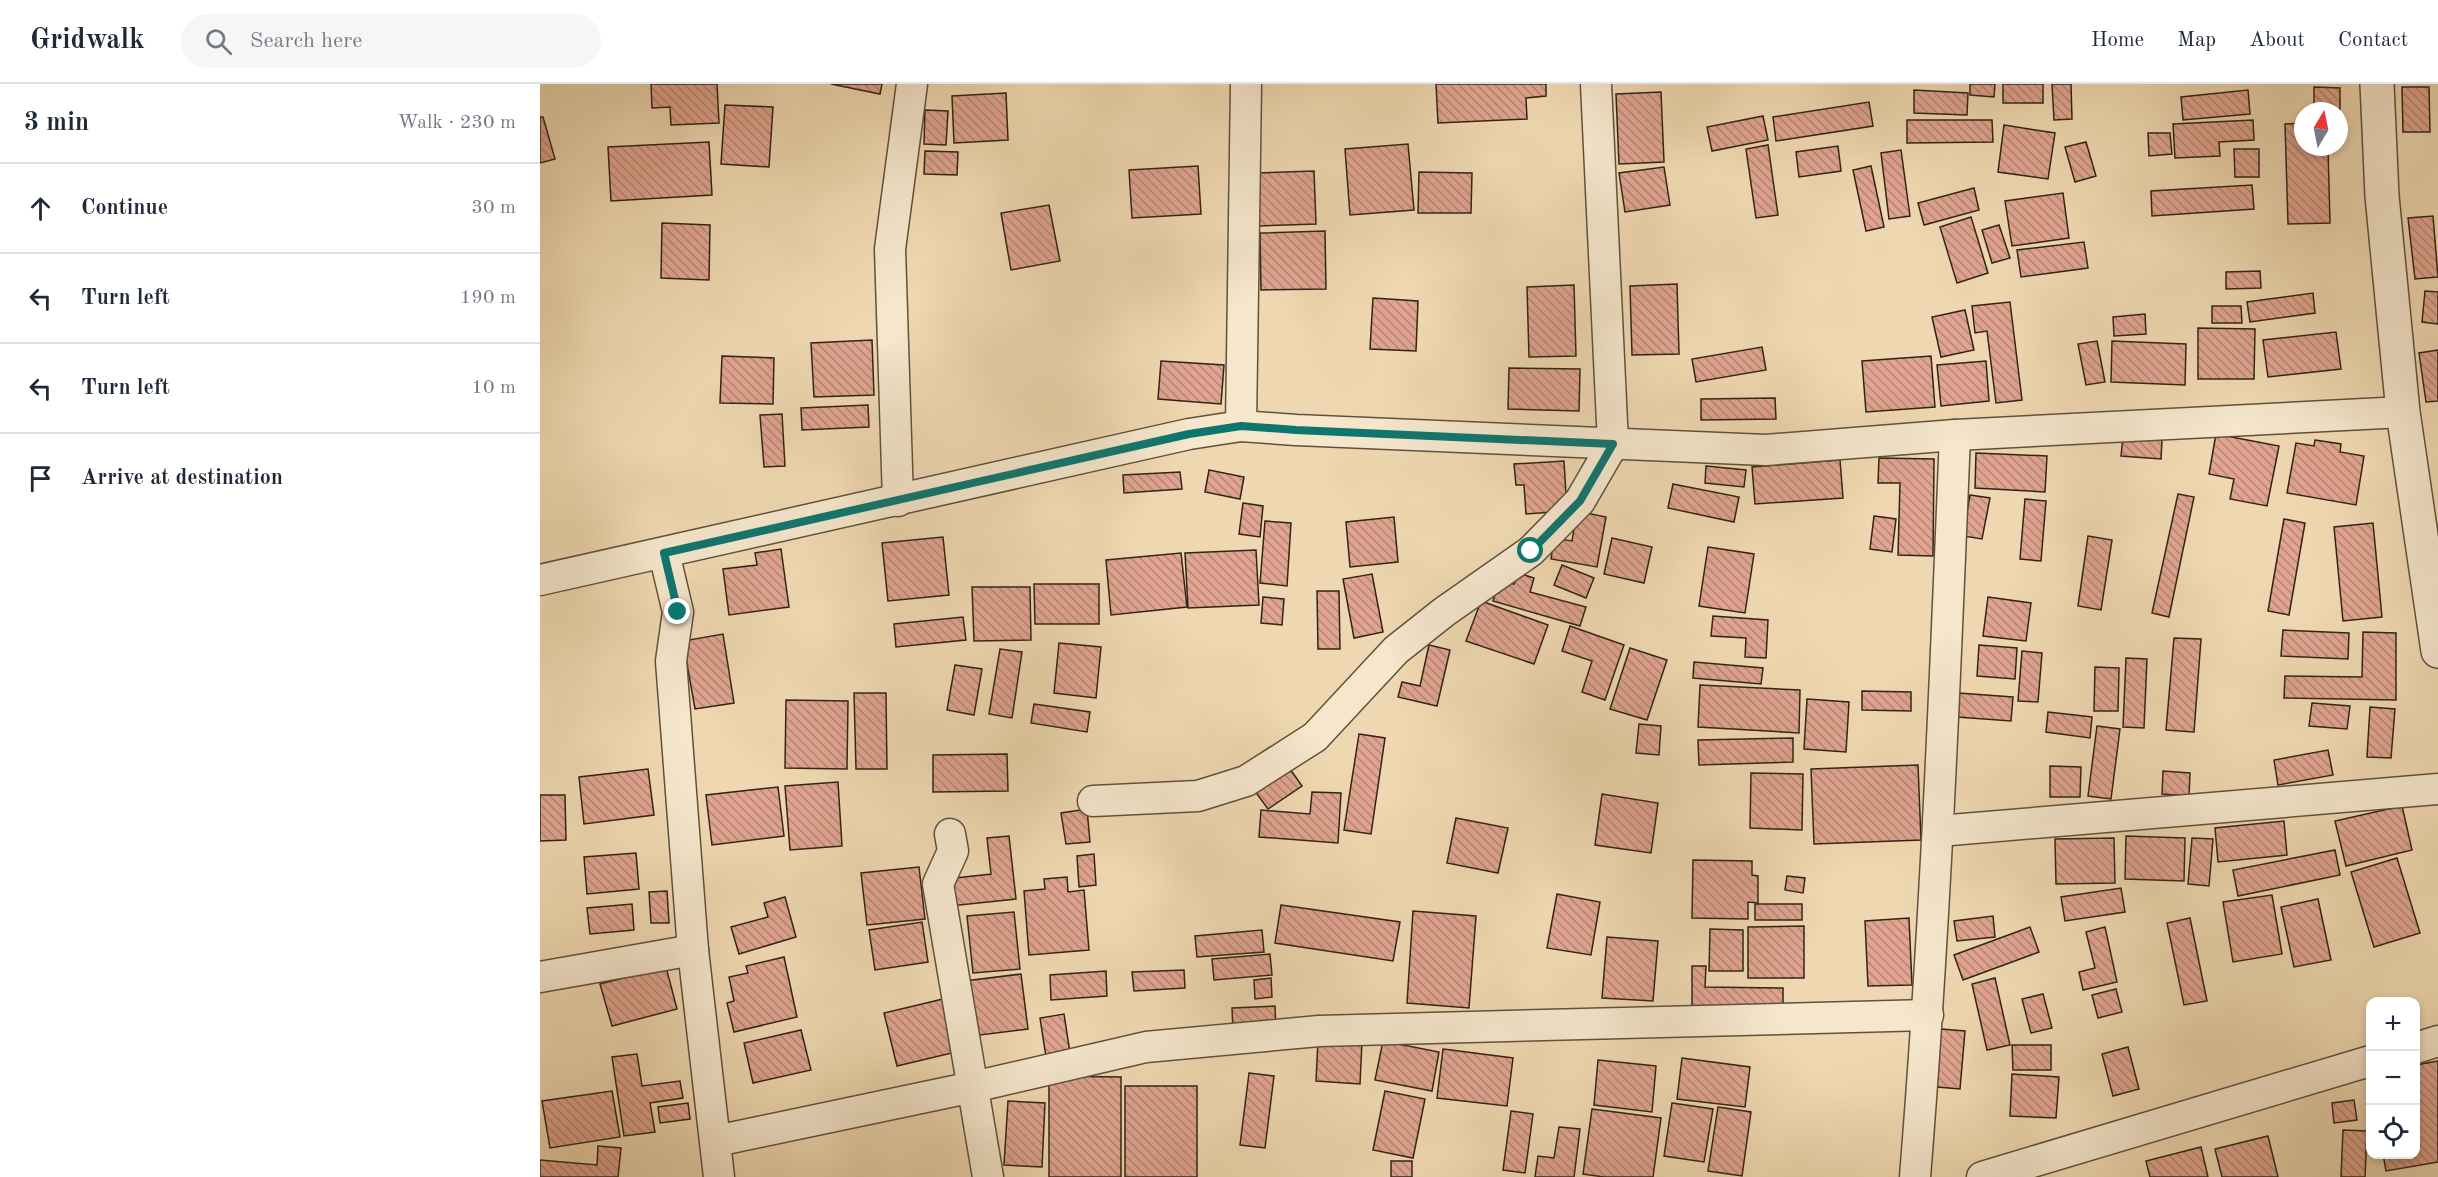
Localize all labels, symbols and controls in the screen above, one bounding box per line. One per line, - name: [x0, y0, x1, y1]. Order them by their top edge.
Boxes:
- search box: [181, 14, 601, 68]
- icon: search: [202, 25, 235, 58]
- text: Gridwalk: [30, 27, 145, 55]
- text: Search here: [250, 30, 362, 52]
- text: Home: [2091, 30, 2144, 51]
- text: Map: [2177, 30, 2216, 51]
- text: About: [2249, 30, 2305, 51]
- text: Contact: [2338, 30, 2408, 51]
- north arrow: [2294, 102, 2348, 156]
- text: 3 min: [24, 110, 89, 136]
- text: Walk · 230 m: [397, 113, 516, 133]
- icon: ahead: [24, 192, 57, 225]
- text: Continue: [81, 197, 168, 219]
- text: 30 m: [471, 198, 516, 218]
- icon: left: [24, 282, 57, 315]
- text: Turn left: [81, 287, 170, 309]
- text: 190 m: [460, 288, 516, 308]
- icon: left: [24, 372, 57, 405]
- text: Turn left: [81, 377, 170, 399]
- text: 10 m: [471, 378, 516, 398]
- icon: arrive: [24, 462, 57, 495]
- text: Arrive at destination: [81, 467, 283, 489]
- route start: [1517, 537, 1543, 563]
- route end: [664, 598, 690, 624]
- map controls: [2366, 997, 2420, 1159]
- button: +: [2366, 997, 2420, 1051]
- button: −: [2366, 1051, 2420, 1105]
- button: locate: [2366, 1105, 2420, 1159]

